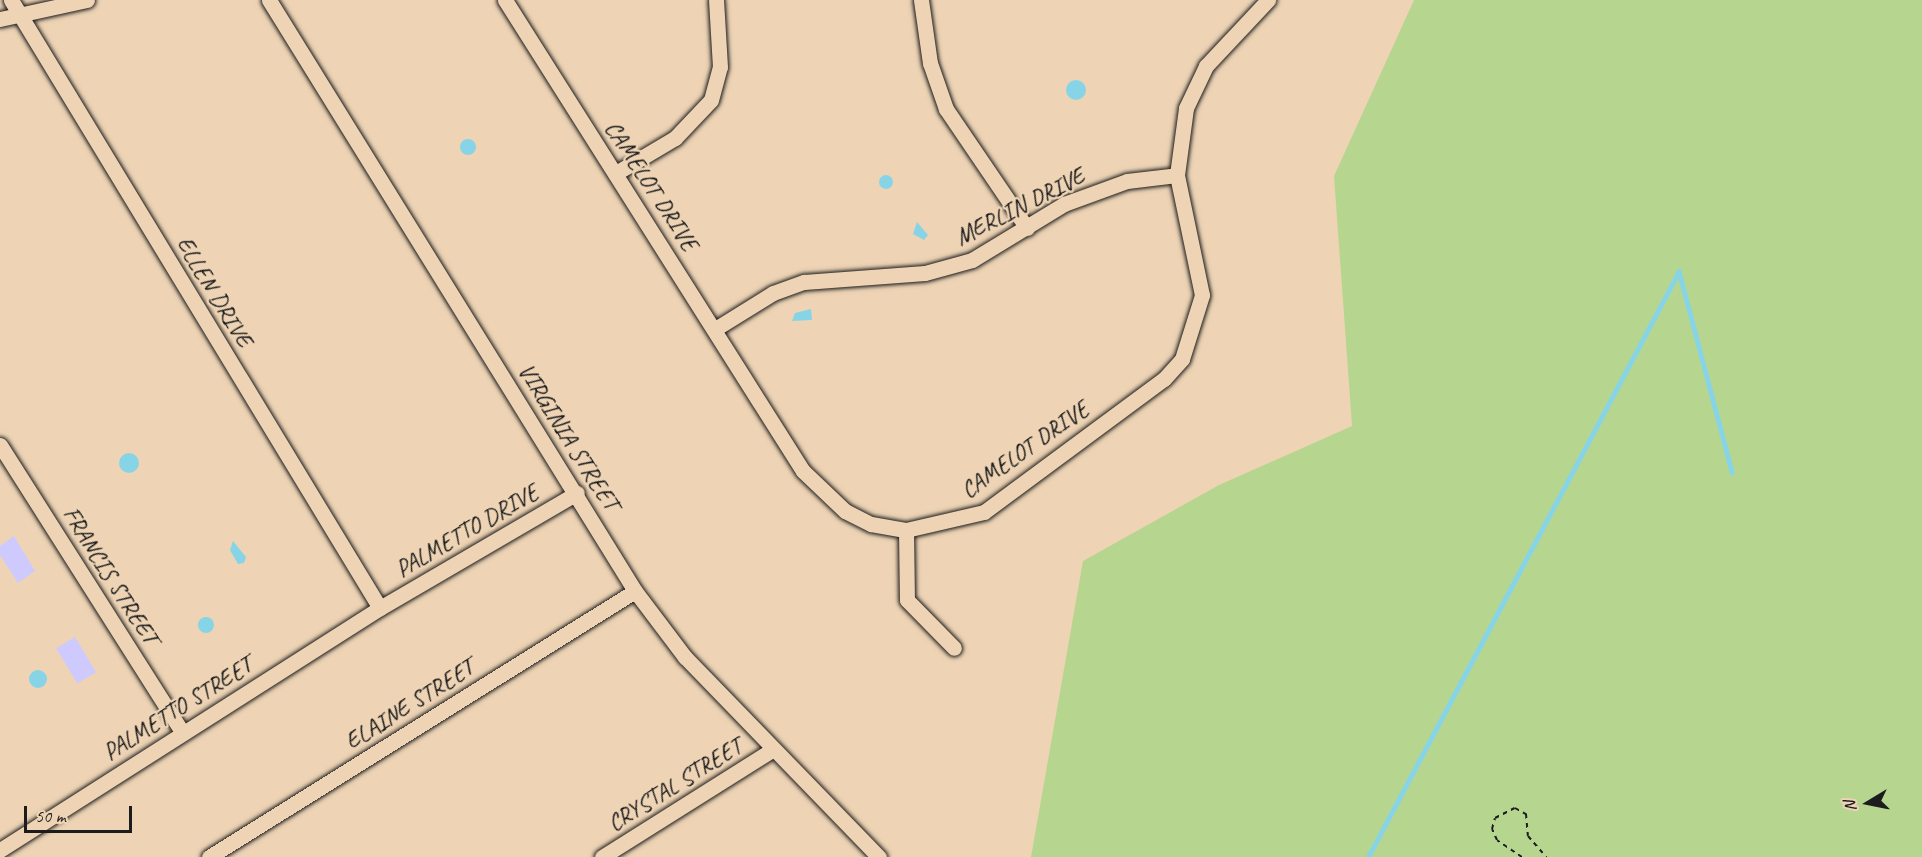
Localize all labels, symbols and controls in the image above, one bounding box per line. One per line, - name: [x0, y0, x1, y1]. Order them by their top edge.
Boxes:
- street label: CAMELOT DRIVE: [598, 115, 704, 257]
- street label: MERLIN DRIVE: [950, 162, 1090, 252]
- street label: ELLEN DRIVE: [170, 231, 258, 353]
- street label: VIRGINIA STREET: [511, 358, 625, 516]
- street label: CAMELOT DRIVE: [955, 395, 1095, 505]
- street label: PALMETTO DRIVE: [390, 478, 544, 584]
- street label: FRANCIS STREET: [56, 502, 164, 650]
- street label: PALMETTO STREET: [98, 651, 258, 767]
- street label: ELAINE STREET: [340, 654, 480, 756]
- street label: CRYSTAL STREET: [602, 732, 748, 838]
- north arrow: [1838, 773, 1898, 833]
- scale bar: [27, 794, 135, 832]
- text: N: [1840, 800, 1861, 813]
- text: 50 m: [35, 805, 66, 827]

